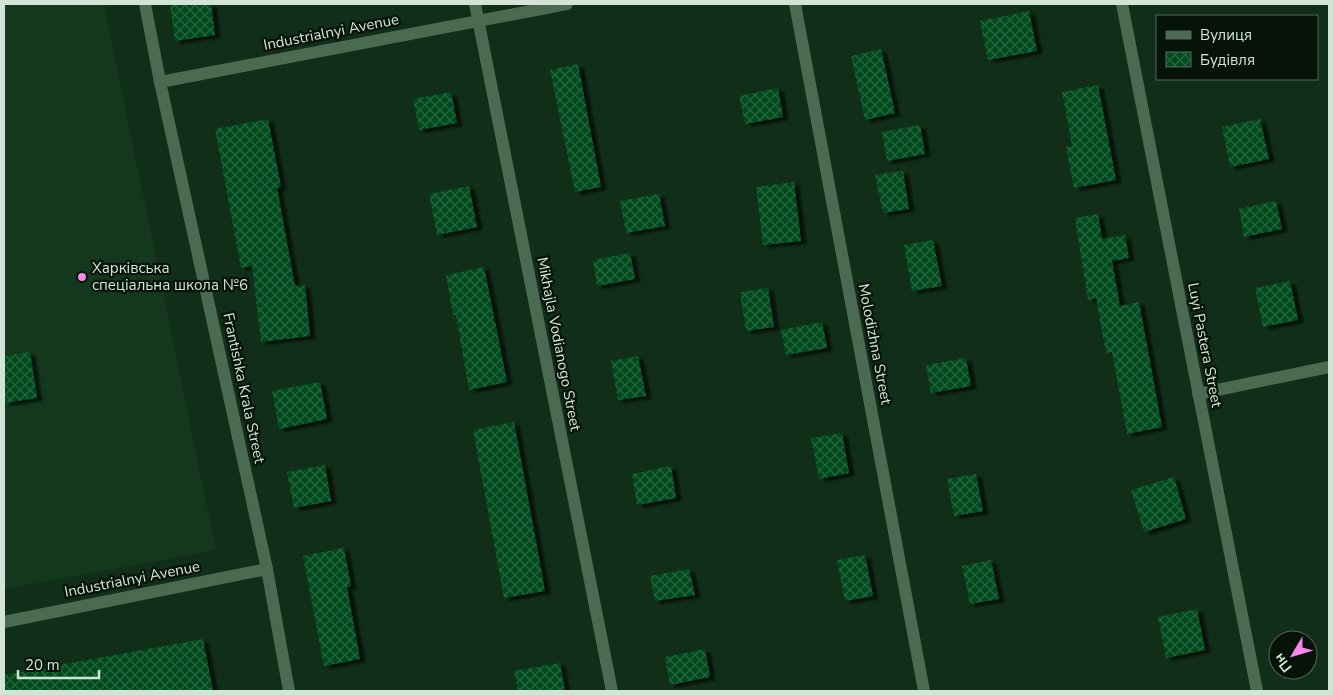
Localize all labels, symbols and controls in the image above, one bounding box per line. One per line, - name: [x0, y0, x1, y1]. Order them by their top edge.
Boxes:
- street label: Industrialnyi Avenue: [262, 9, 401, 55]
- legend: [1156, 15, 1318, 80]
- text: Вулиця: [1200, 25, 1252, 45]
- text: Будівля: [1200, 50, 1255, 70]
- street label: Mikhajla Vodianogo Street: [532, 255, 586, 433]
- place label: Харківська спеціальна школа №6: [92, 258, 248, 295]
- marker: Харківська спеціальна школа №6: [76, 271, 88, 283]
- street label: Luyi Pastera Street: [1183, 281, 1227, 410]
- street label: Molodizhna Street: [853, 282, 897, 407]
- street label: Frantishka Krala Street: [218, 311, 270, 466]
- street label: Industrialnyi Avenue: [63, 556, 202, 602]
- north arrow: [1268, 630, 1318, 680]
- scale bar: [18, 648, 99, 680]
- text: Пн: [1270, 649, 1297, 676]
- text: 20 m: [25, 655, 60, 675]

